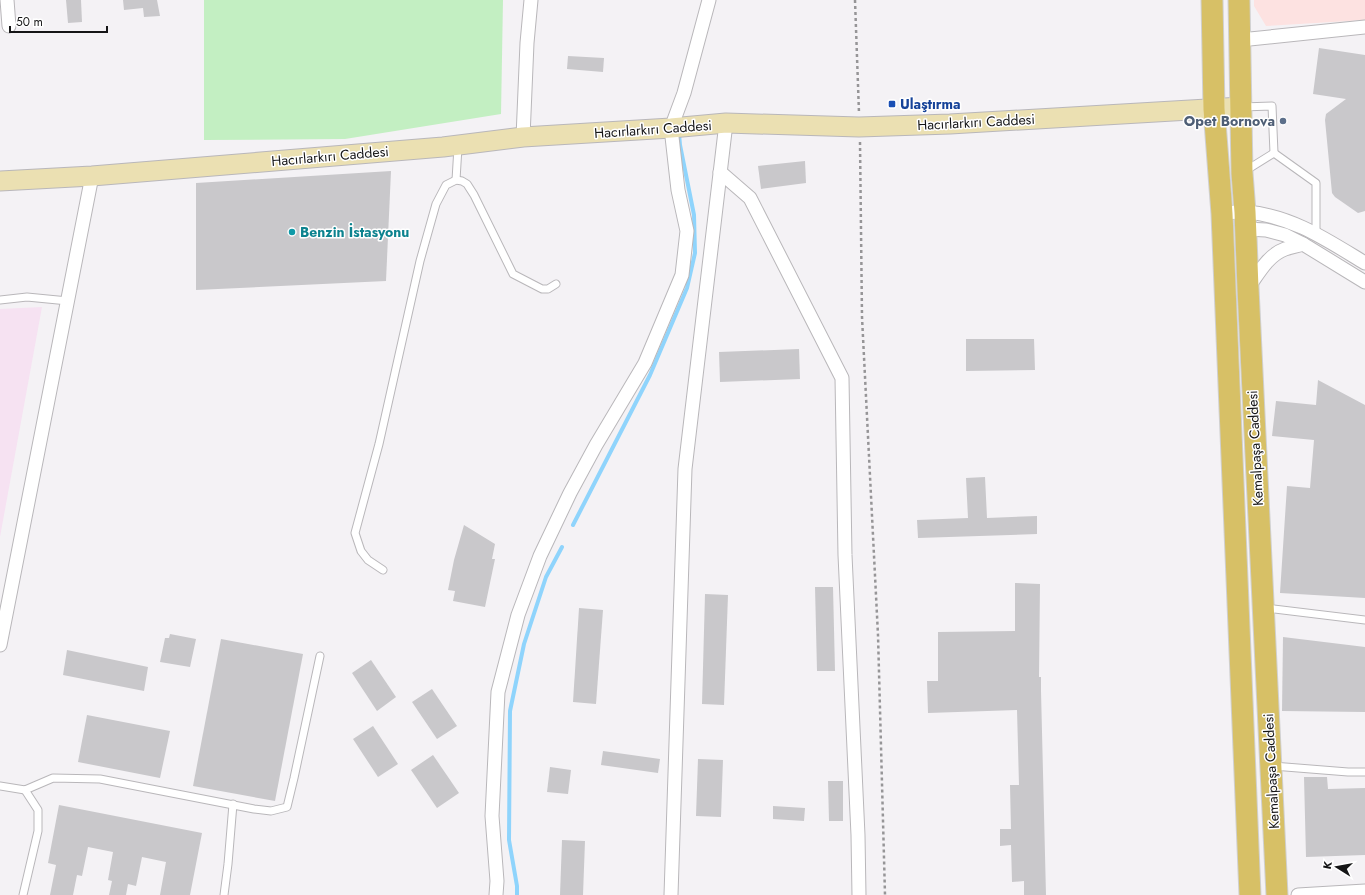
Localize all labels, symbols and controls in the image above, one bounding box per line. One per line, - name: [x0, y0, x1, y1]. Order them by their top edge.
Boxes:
- scale bar: [10, 8, 107, 34]
- text: 50 m: [16, 13, 43, 31]
- place label: Ulaştırma: [900, 94, 961, 114]
- marker: Ulaştırma: [887, 99, 897, 109]
- street label: Hacırlarkırı Caddesi: [917, 109, 1035, 135]
- place label: Opet Bornova: [1184, 111, 1275, 131]
- street label: Hacırlarkırı Caddesi: [594, 115, 712, 143]
- marker: Opet Bornova: [1278, 116, 1288, 126]
- street label: Hacırlarkırı Caddesi: [270, 141, 390, 171]
- place label: Benzin İstasyonu: [300, 222, 409, 242]
- marker: Benzin İstasyonu: [287, 227, 297, 237]
- street label: Kemalpaşa Caddesi: [1242, 390, 1268, 506]
- street label: Kemalpaşa Caddesi: [1258, 713, 1284, 829]
- north arrow: [1317, 847, 1357, 887]
- text: K: [1319, 859, 1336, 870]

